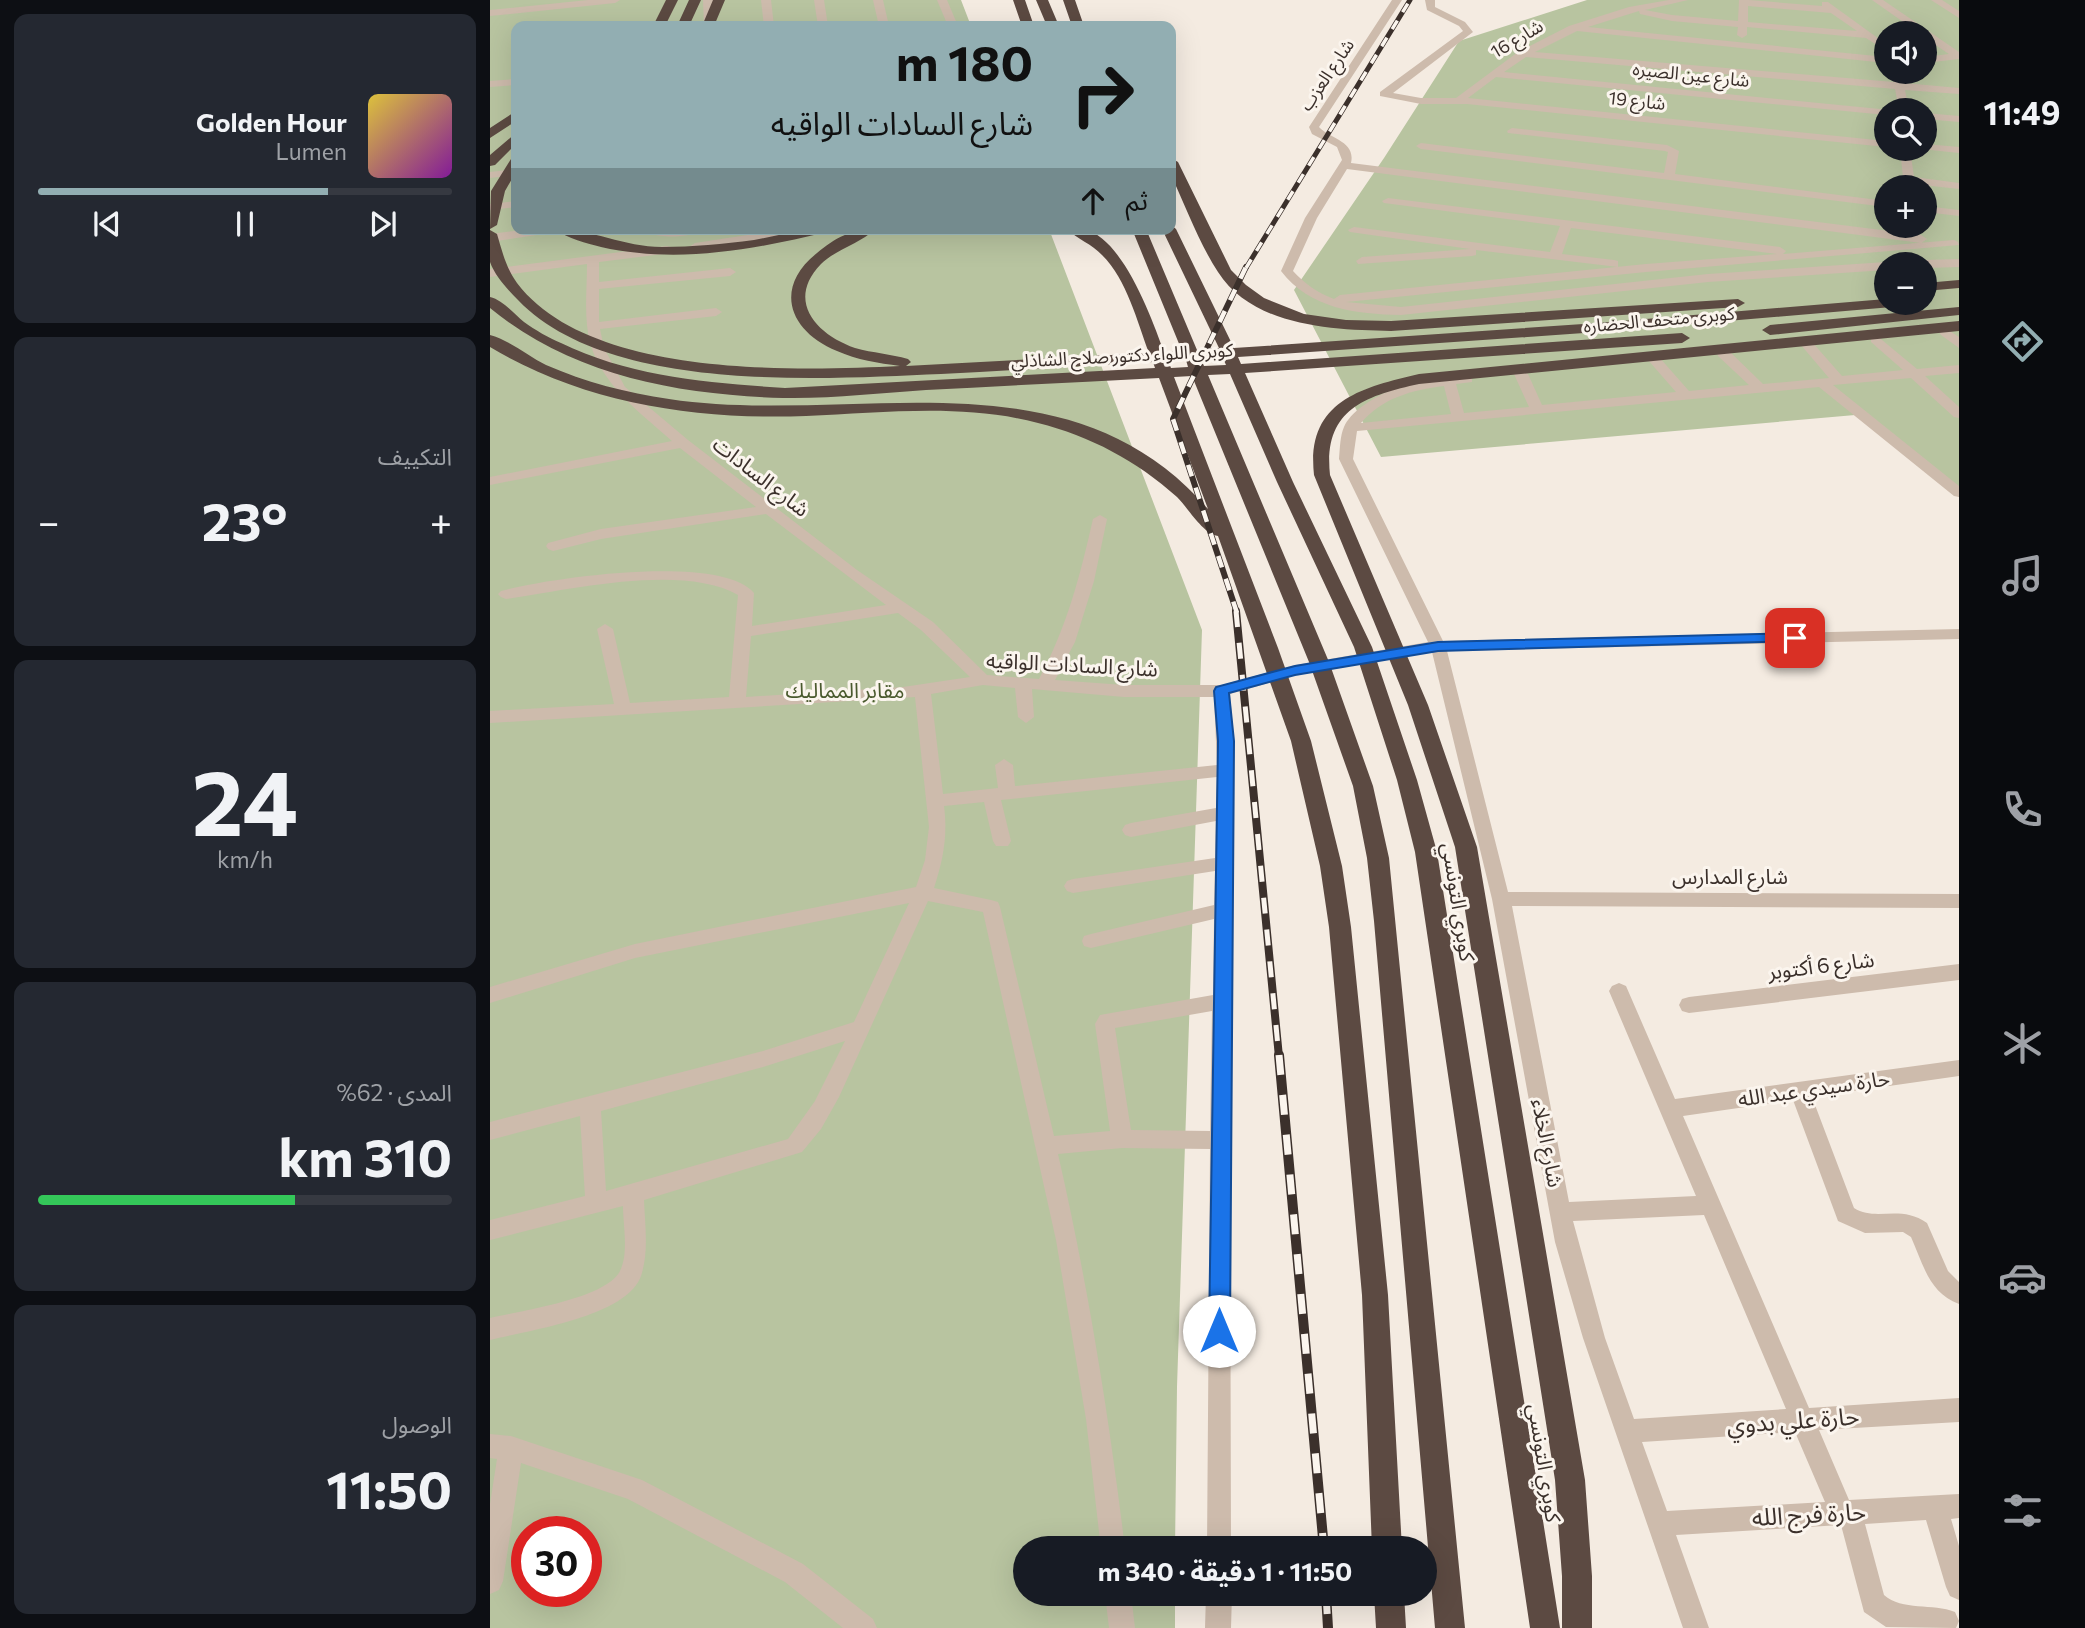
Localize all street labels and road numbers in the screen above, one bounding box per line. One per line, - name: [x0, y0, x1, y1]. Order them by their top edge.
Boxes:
- street label: شارع 16: [1486, 14, 1549, 66]
- street label: شارع العزب: [1294, 34, 1361, 117]
- street label: شارع عين الصيره: [1631, 57, 1751, 95]
- street label: شارع 19: [1607, 86, 1667, 118]
- street label: كوبرى متحف الحضاره: [1582, 301, 1736, 338]
- street label: كوبرى اللواء دكتور صلاح الشاذلي: [1010, 338, 1234, 375]
- street label: شارع السادات: [706, 430, 815, 524]
- street label: شارع السادات الواقيه: [985, 647, 1159, 684]
- street label: كوبري التونسي: [1433, 841, 1481, 964]
- street label: شارع المدارس: [1672, 863, 1788, 892]
- street label: شارع 6 أكتوبر: [1765, 946, 1876, 988]
- street label: حارة سيدي عبد الله: [1736, 1064, 1892, 1115]
- street label: شارع الخلاء: [1524, 1096, 1569, 1190]
- street label: حارة علي بدوي: [1726, 1400, 1861, 1444]
- street label: كوبري التونسي: [1519, 1402, 1567, 1525]
- street label: حارة فرج الله: [1751, 1496, 1867, 1535]

